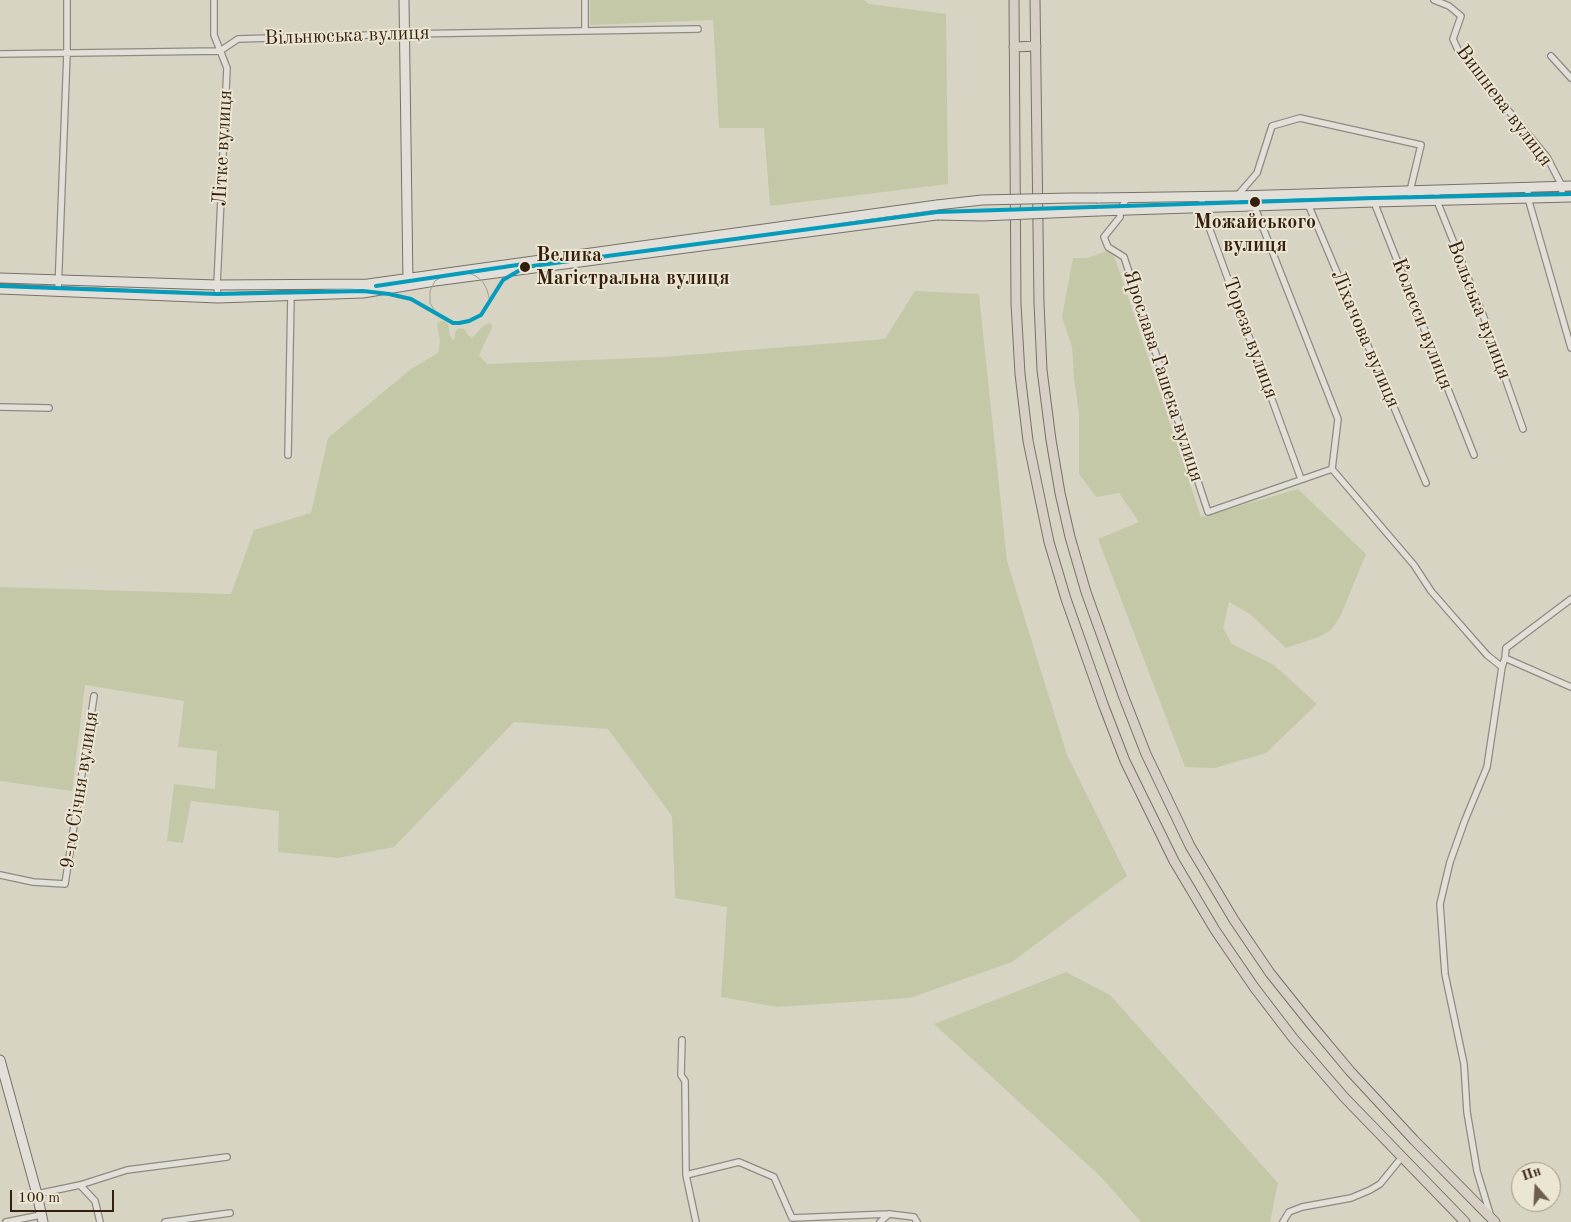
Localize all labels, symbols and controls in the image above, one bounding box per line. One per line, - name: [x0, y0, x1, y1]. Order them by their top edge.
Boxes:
- street label: Вільнюська вулиця: [264, 21, 430, 51]
- street label: Вишнева вулиця: [1450, 40, 1558, 172]
- street label: Літке вулиця: [208, 89, 238, 207]
- marker: Можайського вулиця: [1248, 195, 1262, 209]
- place label: Можайського вулиця: [1194, 211, 1316, 258]
- street label: Вольська вулиця: [1441, 237, 1517, 383]
- place label: Велика Магістральна вулиця: [536, 244, 730, 291]
- street label: Колесси вулиця: [1386, 255, 1458, 393]
- marker: Велика Магістральна вулиця: [518, 260, 532, 274]
- street label: Ліхачова вулиця: [1325, 266, 1405, 412]
- street label: Ярослава Гашека вулиця: [1117, 267, 1209, 485]
- street label: Тореза вулиця: [1217, 274, 1283, 402]
- street label: 9-го Січня вулиця: [56, 709, 104, 871]
- north arrow: [1511, 1162, 1561, 1212]
- text: Пн: [1520, 1164, 1543, 1184]
- scale bar: [12, 1180, 116, 1212]
- text: 100 m: [18, 1191, 60, 1206]

